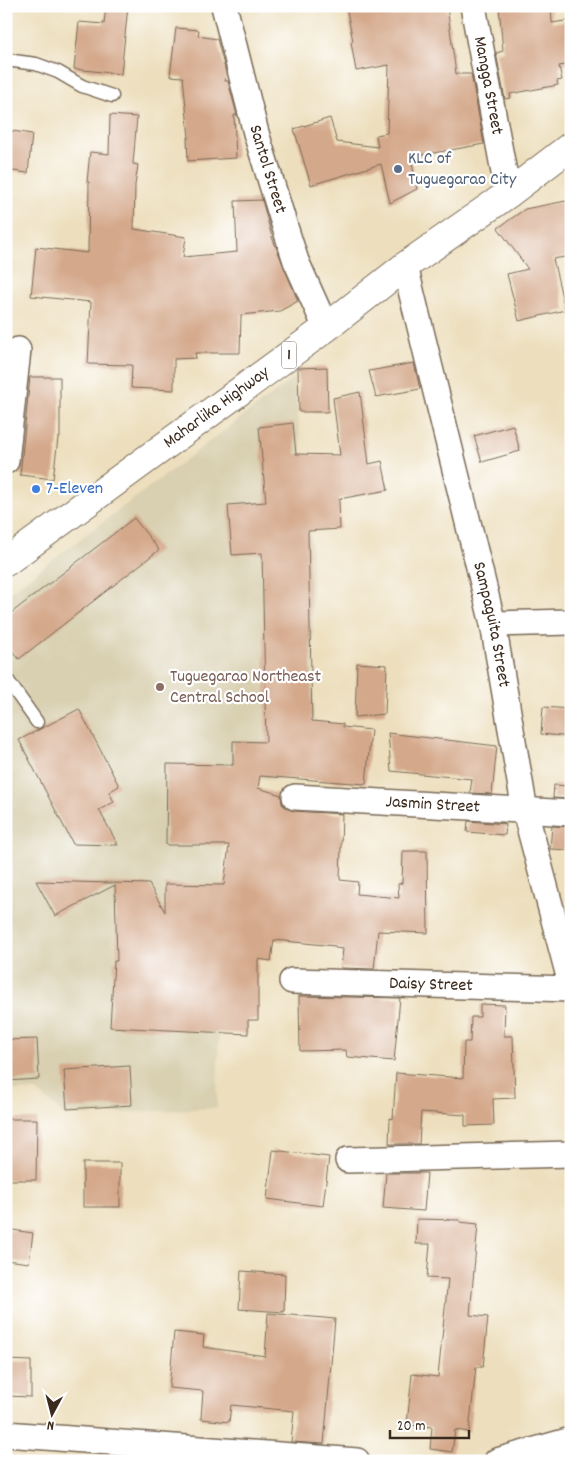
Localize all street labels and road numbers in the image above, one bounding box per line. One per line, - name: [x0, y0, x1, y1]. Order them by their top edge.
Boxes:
- street label: Mangga Street: [466, 34, 509, 137]
- street label: Santol Street: [242, 122, 293, 217]
- road number: 1: [282, 342, 296, 368]
- street label: Maharlika Highway: [158, 360, 275, 455]
- street label: Sampaguita Street: [466, 559, 516, 690]
- street label: Jasmin Street: [385, 790, 481, 820]
- street label: Daisy Street: [389, 971, 474, 999]

